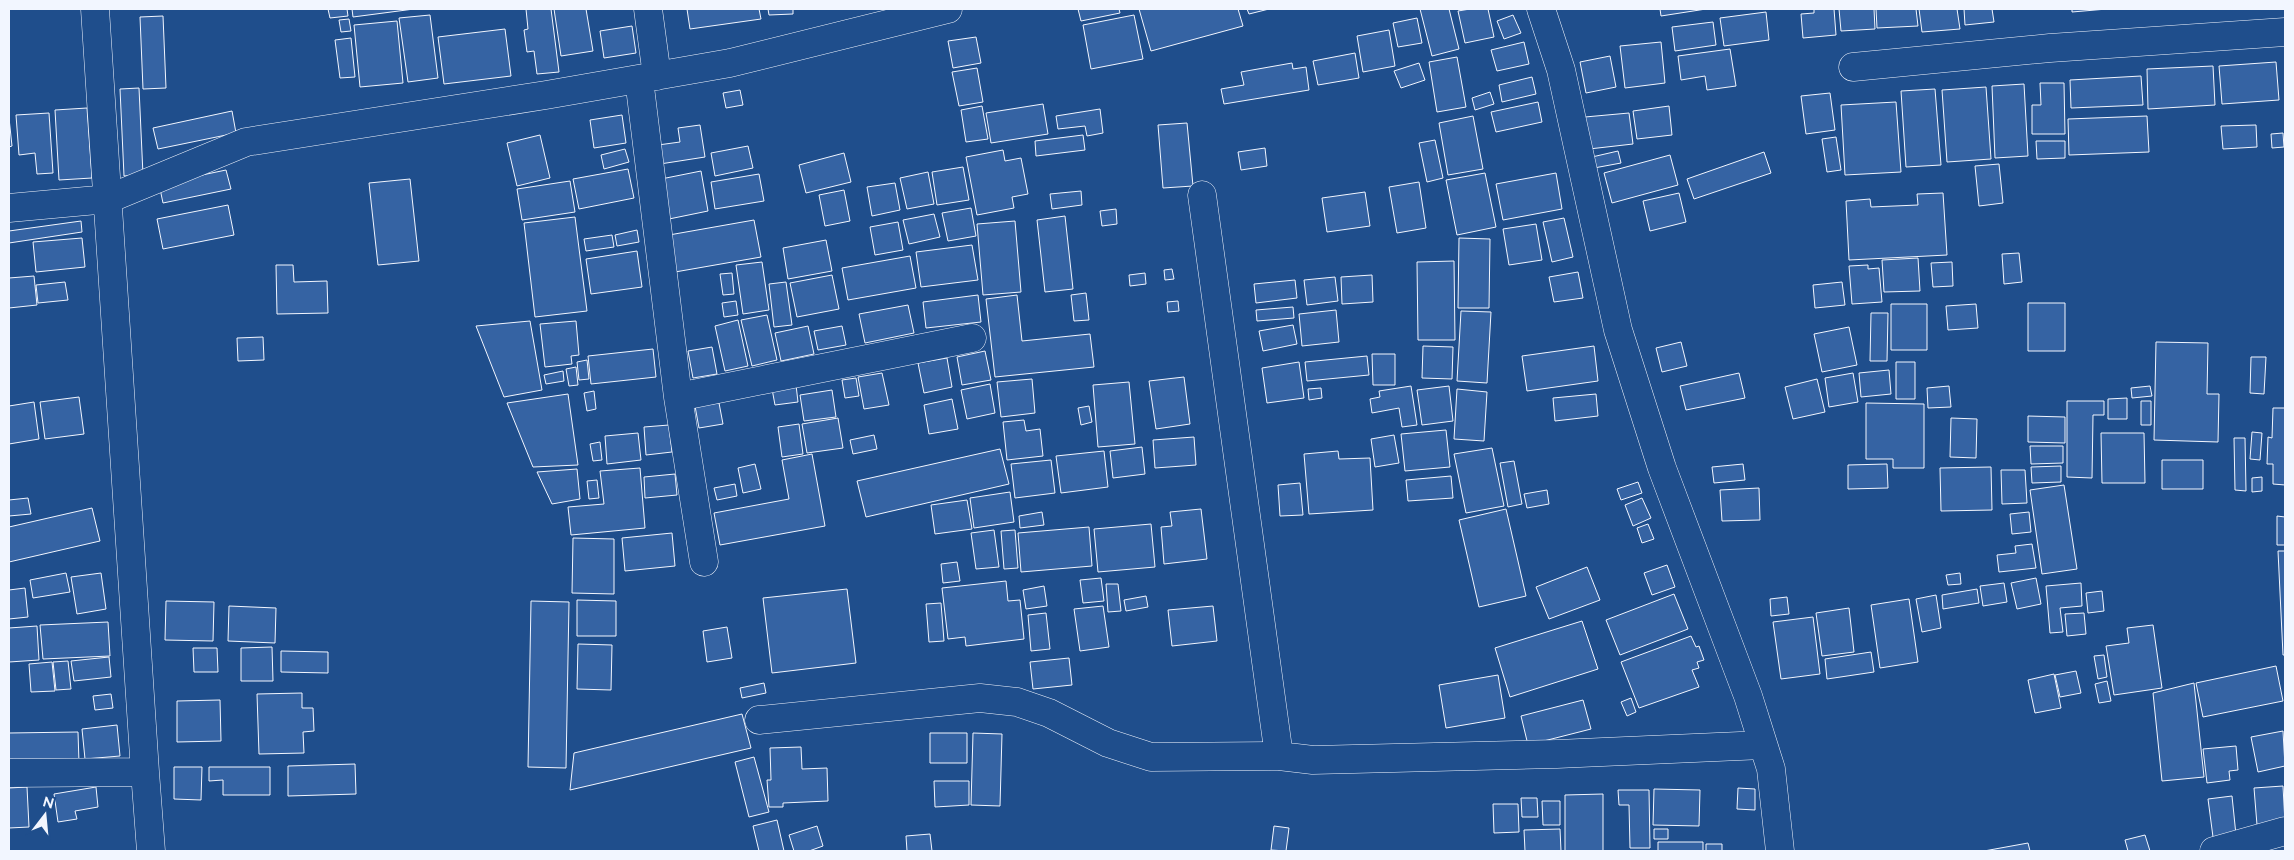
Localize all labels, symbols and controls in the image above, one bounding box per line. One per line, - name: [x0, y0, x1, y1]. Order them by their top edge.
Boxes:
- north arrow: [20, 790, 70, 840]
- text: N: [41, 793, 56, 812]

